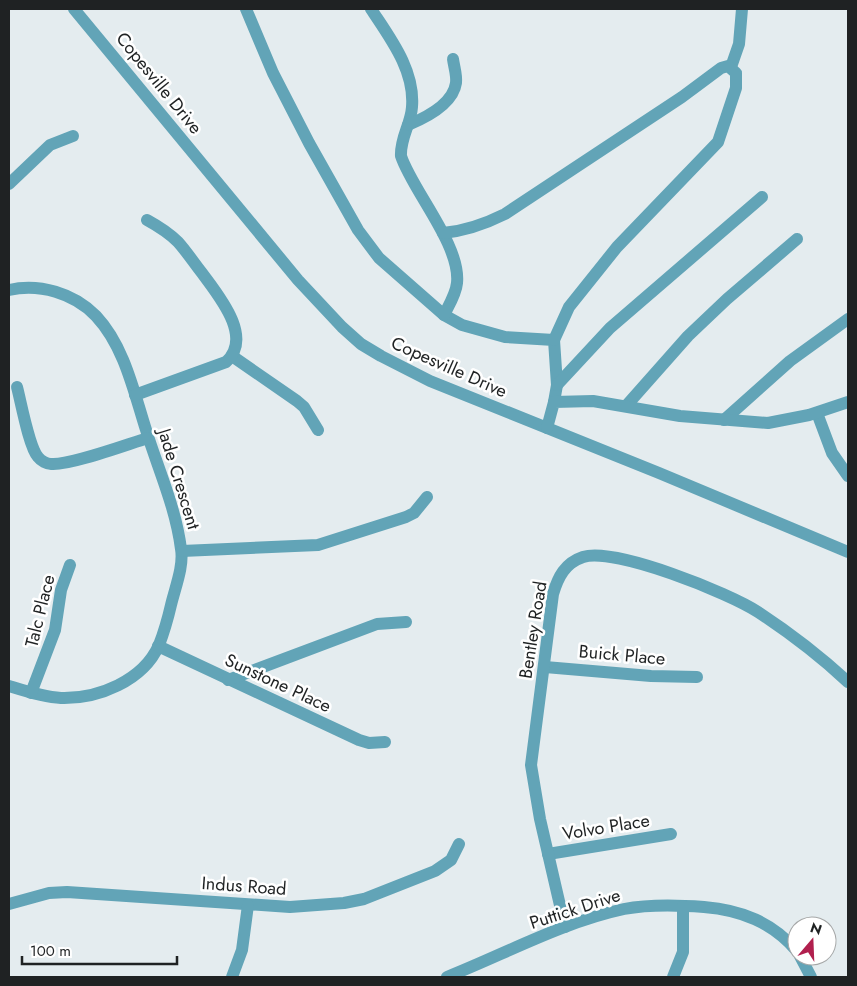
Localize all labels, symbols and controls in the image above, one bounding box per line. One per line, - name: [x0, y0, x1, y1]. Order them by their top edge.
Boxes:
- street label: Copesville Drive: [110, 26, 208, 140]
- street label: Copesville Drive: [387, 330, 511, 404]
- street label: Jade Crescent: [151, 423, 207, 533]
- street label: Talc Place: [18, 572, 62, 650]
- street label: Bentley Road: [512, 579, 554, 681]
- street label: Buick Place: [578, 638, 666, 672]
- street label: Sunstone Place: [220, 647, 336, 719]
- street label: Volvo Place: [561, 807, 651, 847]
- street label: Indus Road: [201, 870, 287, 902]
- street label: Puttick Drive: [526, 882, 624, 936]
- north arrow: [787, 916, 837, 966]
- text: N: [808, 917, 825, 940]
- scale bar: [22, 934, 178, 966]
- text: 100 m: [30, 940, 71, 962]

